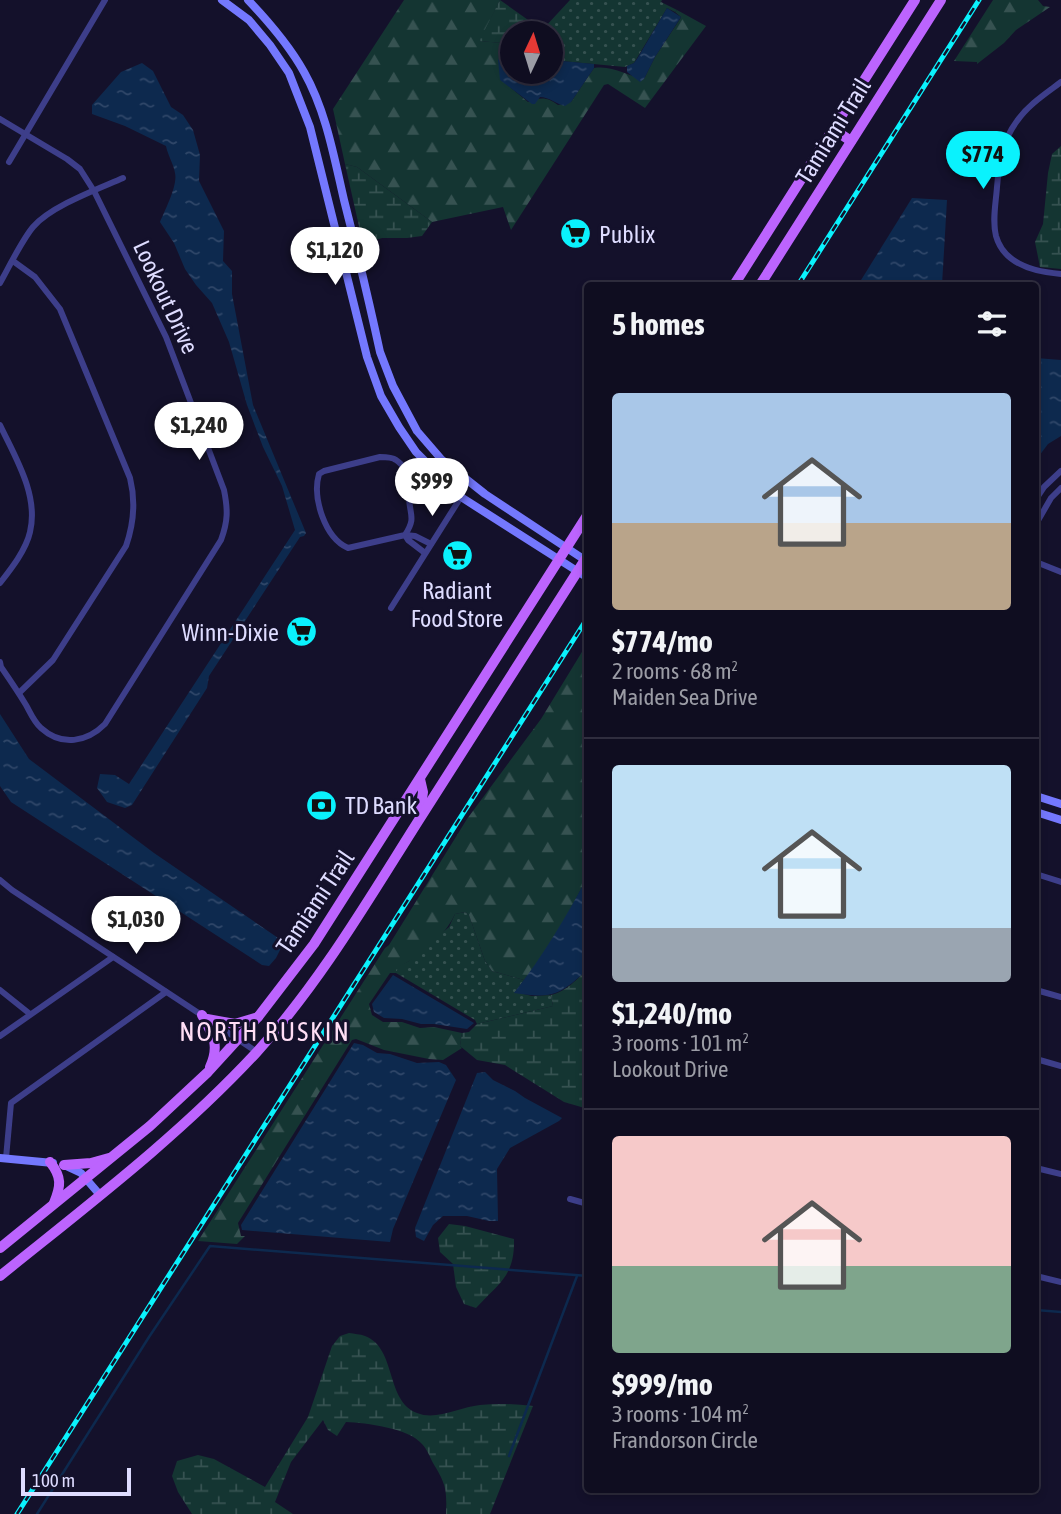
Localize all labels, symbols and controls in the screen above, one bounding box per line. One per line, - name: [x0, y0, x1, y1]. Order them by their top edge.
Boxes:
- north arrow: [500, 21, 564, 84]
- map controls: [500, 21, 563, 84]
- street label: Tamiami Trail: [790, 73, 876, 189]
- pin: $774: [942, 132, 1024, 191]
- text: $774: [962, 141, 1004, 167]
- supermarket icon: Publix: [559, 217, 593, 251]
- place label: Publix: [599, 221, 656, 248]
- pin: $1,120: [278, 228, 392, 287]
- street label: Lookout Drive: [128, 236, 204, 358]
- text: $1,120: [307, 237, 364, 263]
- icon: filters: [973, 305, 1011, 343]
- text: 5 homes: [612, 307, 705, 341]
- pin: $1,240: [142, 402, 256, 462]
- text: $1,240: [171, 412, 228, 438]
- icon: home: [749, 439, 875, 565]
- pin: $999: [391, 458, 473, 518]
- text: $999: [411, 468, 453, 494]
- supermarket icon: Radiant Food Store: [440, 539, 474, 573]
- place label: Radiant Food Store: [411, 577, 503, 632]
- supermarket icon: Winn-Dixie: [285, 615, 319, 649]
- place label: Winn-Dixie: [182, 619, 279, 646]
- text: $774/mo: [612, 624, 713, 658]
- text: 2 rooms · 68 m²: [612, 658, 738, 684]
- text: Maiden Sea Drive: [612, 684, 758, 710]
- bank icon: TD Bank: [305, 788, 339, 822]
- place label: TD Bank: [345, 792, 417, 819]
- icon: home: [749, 811, 875, 937]
- street label: Tamiami Trail: [271, 845, 360, 959]
- pin: $1,030: [79, 897, 193, 956]
- text: $1,030: [108, 906, 165, 932]
- text: $1,240/mo: [612, 996, 732, 1030]
- district label: NORTH RUSKIN: [179, 1017, 351, 1047]
- text: 3 rooms · 101 m²: [612, 1030, 749, 1056]
- text: Lookout Drive: [612, 1056, 729, 1082]
- icon: home: [749, 1182, 875, 1308]
- text: $999/mo: [612, 1367, 713, 1401]
- text: 3 rooms · 104 m²: [612, 1401, 749, 1427]
- text: Frandorson Circle: [612, 1427, 758, 1453]
- scale bar: [21, 1465, 131, 1497]
- text: 100 m: [32, 1469, 75, 1491]

